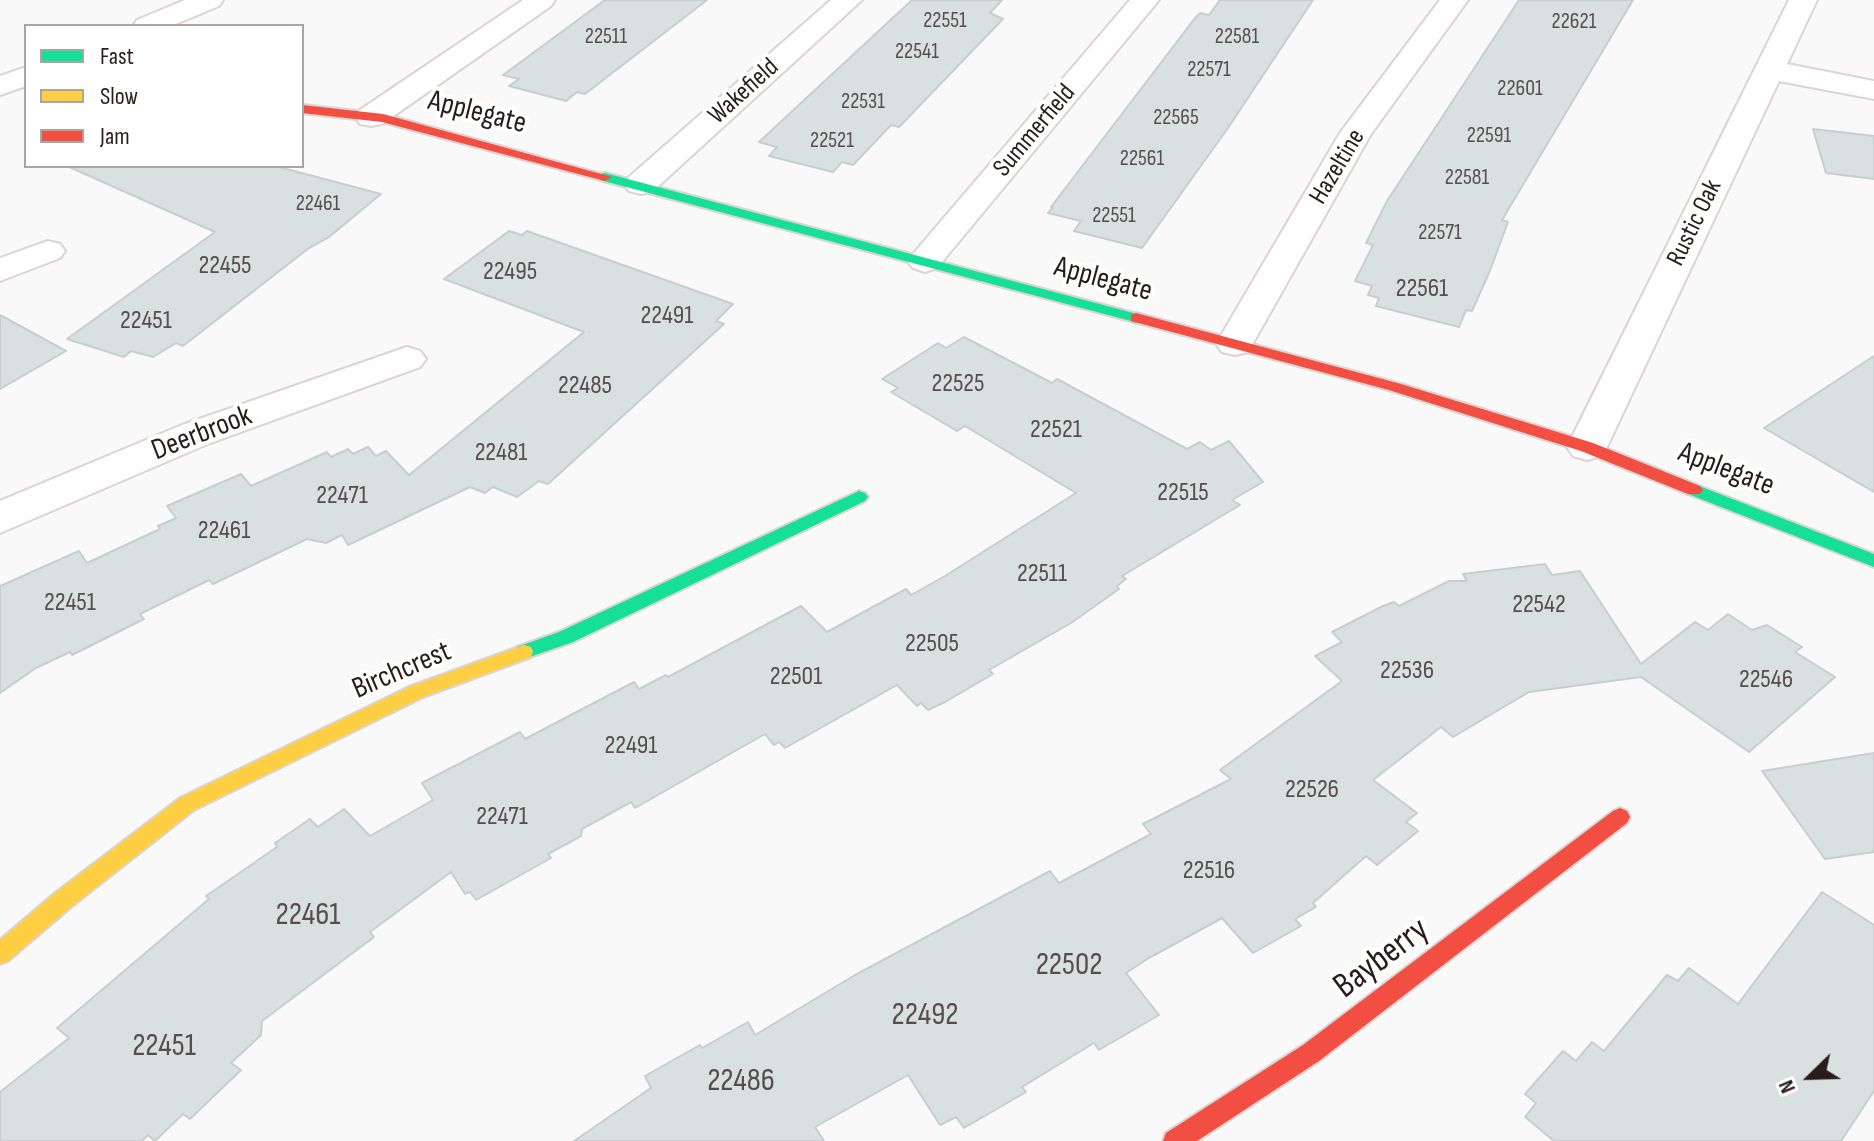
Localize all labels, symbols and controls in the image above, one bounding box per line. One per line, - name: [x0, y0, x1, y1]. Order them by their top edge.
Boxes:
- house number: 22551: [923, 8, 967, 34]
- house number: 22621: [1552, 9, 1596, 35]
- legend: [24, 24, 304, 168]
- house number: 22511: [585, 24, 627, 50]
- house number: 22581: [1215, 24, 1259, 50]
- house number: 22541: [895, 39, 939, 65]
- text: Fast: [100, 42, 134, 71]
- street label: Wakefield: [702, 52, 786, 132]
- house number: 22571: [1187, 57, 1231, 83]
- house number: 22601: [1497, 76, 1543, 102]
- street label: Summerfield: [987, 78, 1083, 184]
- text: Slow: [100, 82, 138, 111]
- street label: Applegate: [424, 83, 530, 143]
- house number: 22531: [841, 89, 885, 115]
- house number: 22565: [1153, 105, 1199, 131]
- text: Jam: [100, 122, 130, 151]
- house number: 22591: [1467, 123, 1511, 149]
- street label: Hazeltine: [1304, 124, 1372, 210]
- house number: 22521: [810, 128, 854, 154]
- house number: 22561: [1120, 146, 1164, 172]
- house number: 22581: [1445, 165, 1489, 191]
- street label: Rustic Oak: [1661, 175, 1729, 271]
- house number: 22461: [296, 191, 340, 217]
- house number: 22551: [1092, 203, 1136, 229]
- house number: 22571: [1418, 220, 1462, 246]
- house number: 22455: [198, 250, 252, 282]
- street label: Applegate: [1050, 250, 1156, 310]
- house number: 22495: [483, 256, 537, 288]
- house number: 22561: [1396, 273, 1448, 305]
- house number: 22491: [641, 300, 693, 332]
- house number: 22451: [120, 305, 172, 337]
- house number: 22525: [931, 368, 985, 400]
- house number: 22485: [558, 370, 612, 402]
- street label: Deerbrook: [147, 398, 257, 470]
- house number: 22521: [1030, 414, 1082, 446]
- street label: Applegate: [1673, 435, 1779, 505]
- house number: 22481: [475, 437, 527, 469]
- house number: 22515: [1157, 477, 1209, 509]
- house number: 22471: [316, 480, 368, 512]
- house number: 22461: [198, 515, 250, 547]
- house number: 22511: [1017, 558, 1067, 590]
- house number: 22451: [44, 587, 96, 619]
- house number: 22542: [1512, 589, 1566, 621]
- house number: 22505: [905, 628, 959, 660]
- street label: Birchcrest: [347, 634, 457, 708]
- house number: 22536: [1380, 655, 1434, 687]
- house number: 22501: [770, 661, 822, 693]
- house number: 22546: [1739, 664, 1793, 696]
- house number: 22491: [605, 730, 657, 762]
- house number: 22526: [1285, 774, 1339, 806]
- house number: 22471: [476, 801, 528, 833]
- house number: 22516: [1183, 855, 1235, 887]
- house number: 22461: [276, 897, 340, 935]
- street label: Bayberry: [1326, 909, 1438, 1009]
- house number: 22502: [1036, 947, 1102, 985]
- house number: 22492: [891, 997, 959, 1035]
- house number: 22451: [132, 1028, 196, 1066]
- north arrow: [1770, 1037, 1850, 1117]
- house number: 22486: [707, 1063, 775, 1101]
- text: N: [1773, 1076, 1802, 1097]

